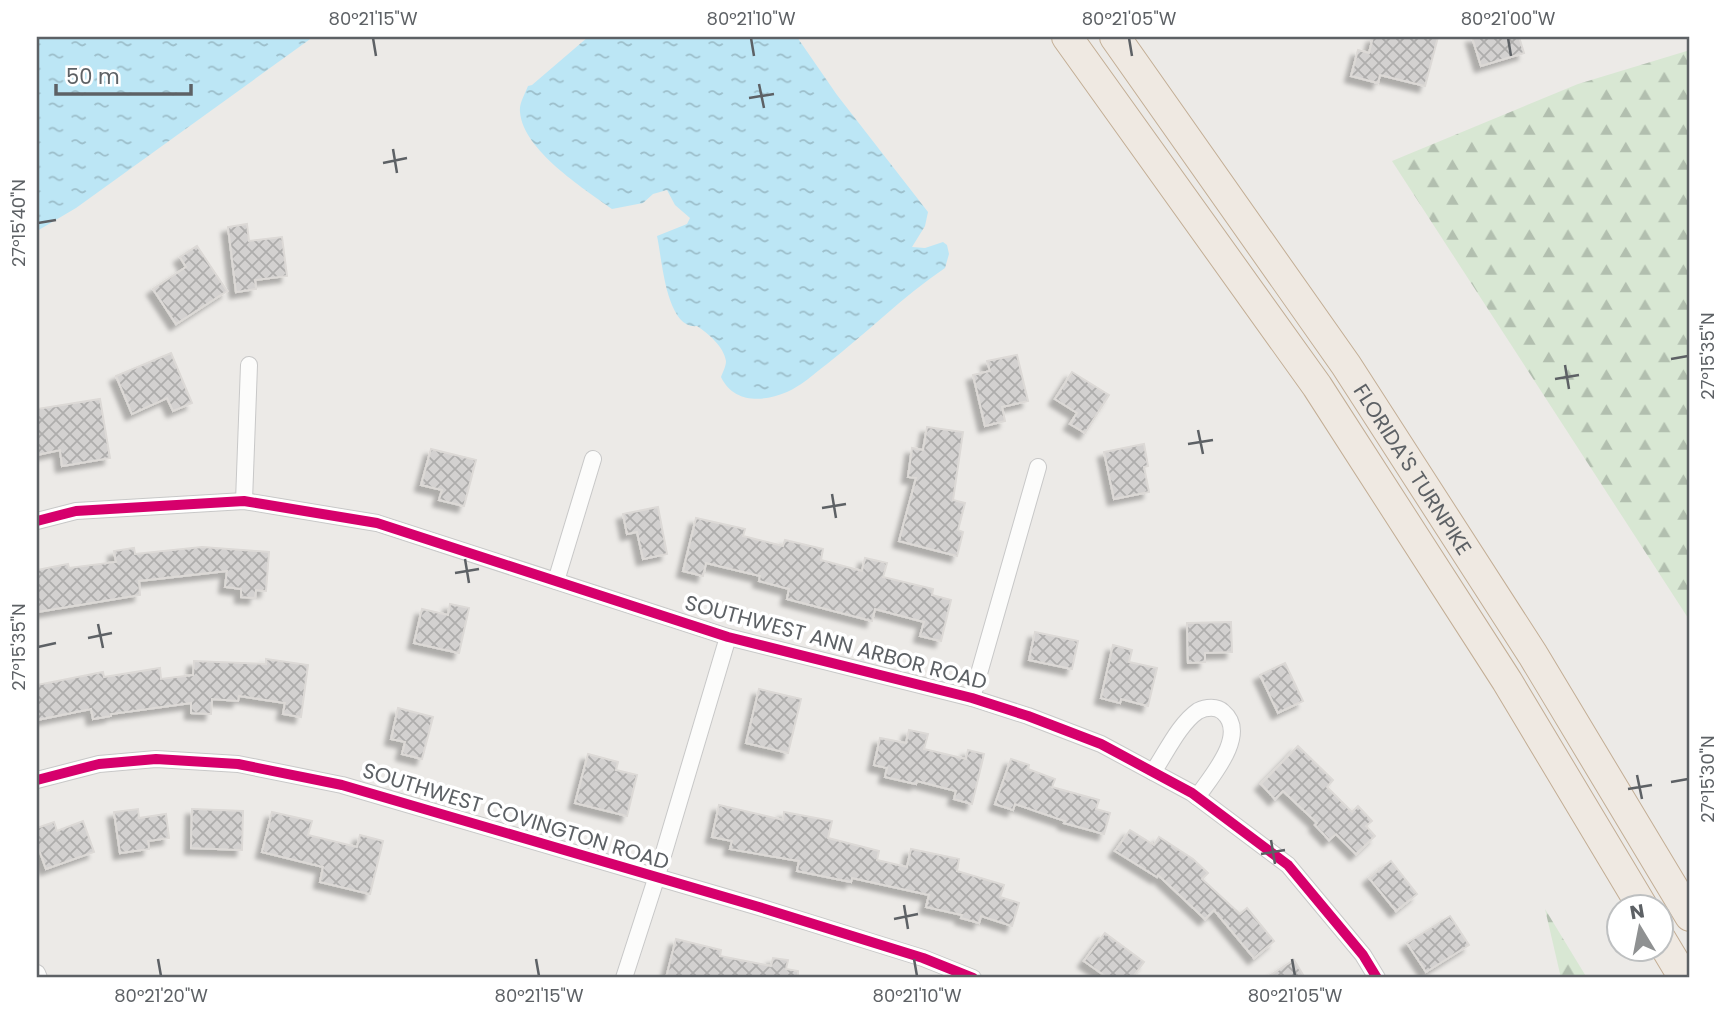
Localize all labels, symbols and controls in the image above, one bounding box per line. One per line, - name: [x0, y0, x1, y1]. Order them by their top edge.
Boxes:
- text: 80°21'15"W: [329, 6, 418, 31]
- text: 80°21'10"W: [707, 6, 796, 31]
- text: 80°21'05"W: [1082, 6, 1177, 31]
- text: 80°21'00"W: [1461, 6, 1556, 31]
- scale bar: [56, 52, 191, 96]
- text: 50 m: [66, 62, 120, 91]
- text: 27°15'40"N: [6, 179, 31, 267]
- text: 27°15'35"N: [1695, 312, 1720, 400]
- street label: FLORIDA'S TURNPIKE: [1347, 378, 1479, 560]
- street label: SOUTHWEST ANN ARBOR ROAD: [682, 588, 990, 696]
- text: 27°15'35"N: [6, 603, 31, 691]
- text: 27°15'30"N: [1695, 735, 1720, 823]
- street label: SOUTHWEST COVINGTON ROAD: [359, 755, 673, 877]
- north arrow: [1604, 892, 1674, 962]
- text: N: [1628, 897, 1647, 926]
- text: 80°21'20"W: [114, 983, 208, 1008]
- text: 80°21'15"W: [495, 983, 584, 1008]
- text: 80°21'10"W: [873, 983, 962, 1008]
- text: 80°21'05"W: [1248, 983, 1343, 1008]

